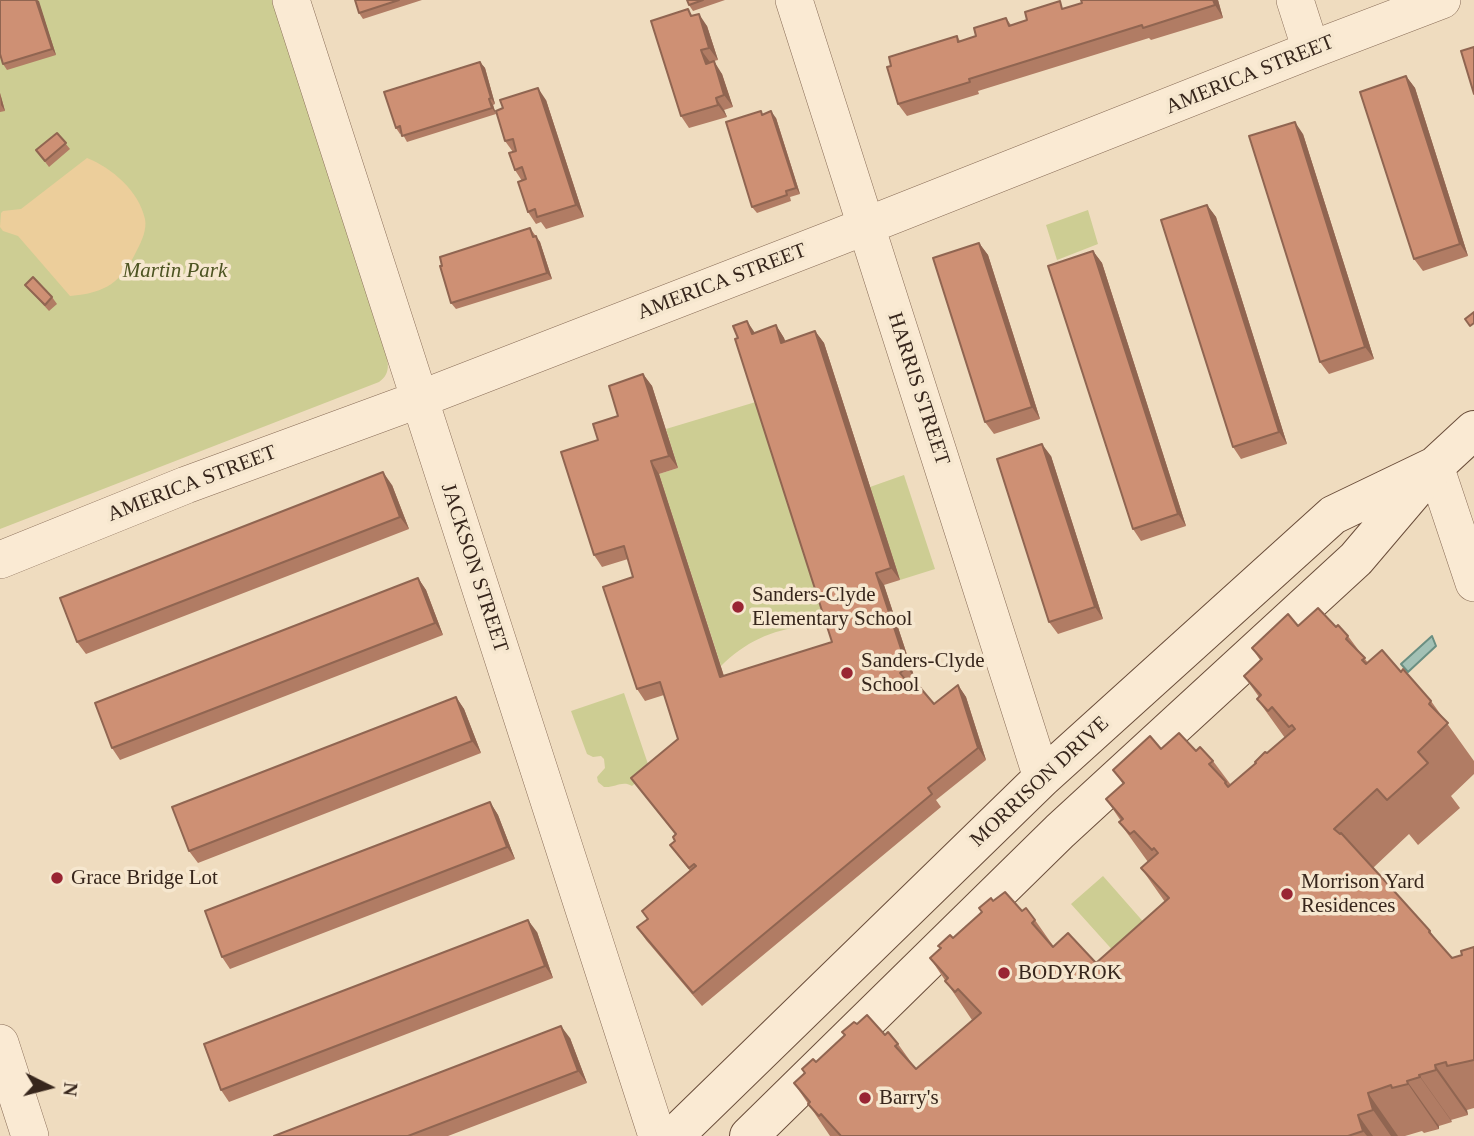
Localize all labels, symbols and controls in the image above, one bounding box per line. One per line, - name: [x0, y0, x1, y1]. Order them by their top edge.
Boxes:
- street label: AMERICA STREET: [1162, 30, 1338, 120]
- street label: AMERICA STREET: [634, 238, 810, 326]
- park label: Martin Park: [123, 258, 227, 284]
- street label: HARRIS STREET: [881, 309, 955, 469]
- street label: AMERICA STREET: [104, 440, 280, 528]
- street label: JACKSON STREET: [435, 480, 513, 656]
- place label: Sanders-Clyde Elementary School: [752, 582, 912, 632]
- marker: Sanders-Clyde Elementary School: [730, 599, 746, 615]
- place label: Sanders-Clyde School: [861, 648, 985, 698]
- marker: Sanders-Clyde School: [839, 665, 855, 681]
- street label: MORRISON DRIVE: [965, 711, 1115, 853]
- place label: Grace Bridge Lot: [71, 865, 218, 891]
- place label: Morrison Yard Residences: [1301, 869, 1424, 919]
- marker: Grace Bridge Lot: [49, 870, 65, 886]
- marker: Morrison Yard Residences: [1279, 886, 1295, 902]
- place label: BODYROK: [1018, 960, 1122, 986]
- marker: BODYROK: [996, 965, 1012, 981]
- north arrow: [14, 1052, 84, 1122]
- text: N: [59, 1081, 82, 1097]
- place label: Barry's: [879, 1085, 939, 1111]
- marker: Barry's: [857, 1090, 873, 1106]

